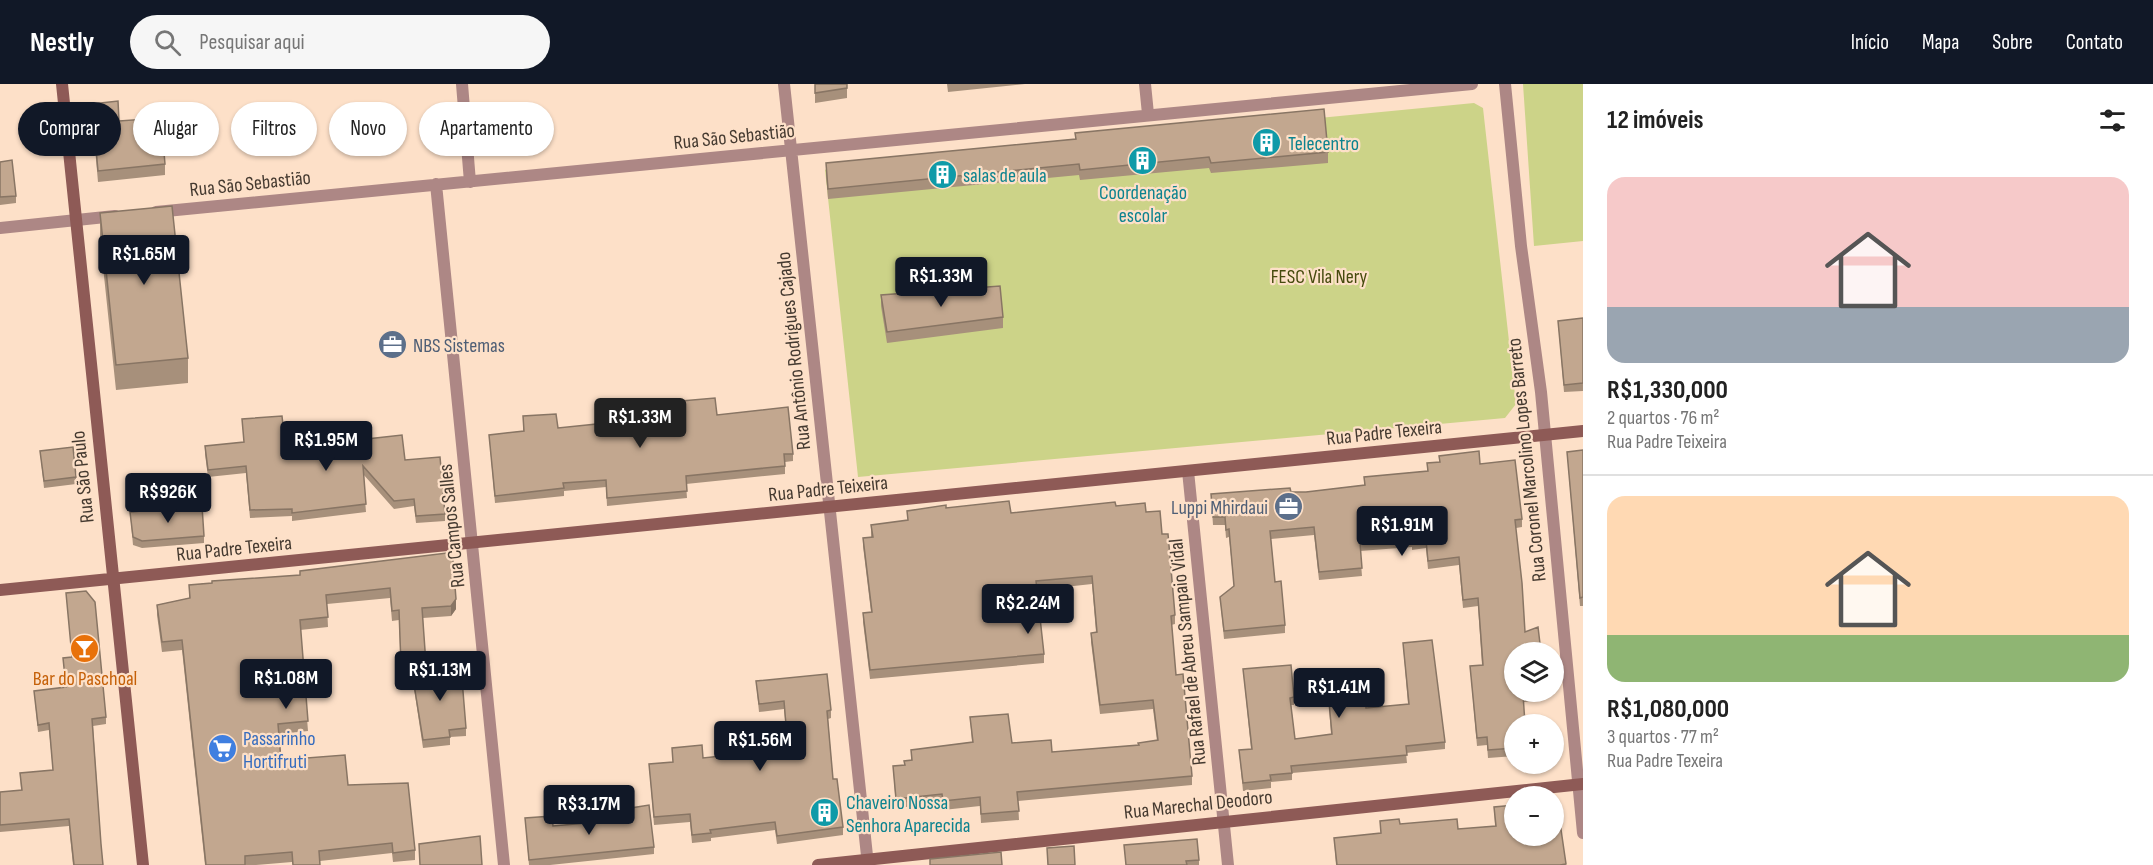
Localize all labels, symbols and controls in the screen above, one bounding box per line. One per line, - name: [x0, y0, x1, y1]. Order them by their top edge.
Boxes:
- search box: [130, 15, 550, 69]
- text: Nestly: [30, 26, 94, 59]
- icon: search: [151, 26, 184, 59]
- text: Pesquisar aqui: [199, 29, 305, 56]
- text: Início: [1851, 30, 1889, 55]
- text: Mapa: [1922, 30, 1959, 55]
- text: Sobre: [1992, 30, 2033, 55]
- text: Contato: [2066, 30, 2123, 55]
- chip: Comprar: [18, 102, 121, 156]
- chip: Alugar: [133, 102, 219, 156]
- chip: Filtros: [231, 102, 317, 156]
- chip: Novo: [329, 102, 407, 156]
- chip: Apartamento: [419, 102, 554, 156]
- icon: filters: [2096, 104, 2129, 137]
- text: 12 imóveis: [1607, 105, 1704, 136]
- street label: Rua São Sebastião: [672, 119, 796, 155]
- building icon: Telecentro: [1251, 127, 1283, 159]
- place label: Telecentro: [1288, 132, 1359, 156]
- building icon: Coordenação escolar: [1127, 145, 1159, 177]
- building icon: salas de aula: [926, 159, 958, 191]
- place label: salas de aula: [963, 164, 1047, 188]
- street label: Rua São Sebastião: [188, 166, 312, 202]
- place label: Coordenação escolar: [1099, 181, 1187, 228]
- icon: home: [1814, 216, 1922, 324]
- pin: R$1.65M: [89, 235, 199, 286]
- text: R$1.65M: [112, 242, 176, 266]
- street label: Rua Antônio Rodrigues Cajado: [772, 251, 816, 451]
- pin: R$1.33M: [886, 257, 996, 308]
- text: R$1.33M: [909, 264, 973, 288]
- park label: FESC Vila Nery: [1271, 265, 1368, 289]
- office icon: NBS Sistemas: [376, 329, 408, 361]
- place label: NBS Sistemas: [413, 334, 505, 358]
- street label: Rua Coronel Marcolino Lopes Barreto: [1502, 337, 1552, 583]
- text: R$1,330,000: [1607, 375, 1728, 406]
- pin: R$1.33M: [585, 398, 695, 449]
- text: R$1.33M: [608, 405, 672, 429]
- text: 2 quartos · 76 m²: [1607, 406, 1720, 430]
- street label: Rua Padre Texeira: [1325, 415, 1443, 451]
- pin: R$1.95M: [271, 421, 381, 472]
- text: R$1.95M: [294, 428, 358, 452]
- street label: Rua São Paulo: [66, 430, 100, 524]
- text: Rua Padre Teixeira: [1607, 430, 1727, 454]
- street label: Rua Campos Salles: [434, 463, 470, 589]
- street label: Rua Padre Teixeira: [767, 471, 889, 507]
- pin: R$926K: [119, 473, 217, 524]
- text: R$926K: [139, 480, 197, 504]
- office icon: Luppi Mhirdaui: [1273, 491, 1305, 523]
- place label: Luppi Mhirdaui: [1171, 496, 1268, 520]
- pin: R$1.91M: [1347, 506, 1457, 557]
- text: R$1.91M: [1371, 513, 1433, 537]
- street label: Rua Padre Texeira: [175, 531, 293, 567]
- icon: home: [1814, 535, 1922, 643]
- street label: Rua Rafael de Abreu Sampaio Vidal: [1164, 537, 1212, 766]
- pin: R$2.24M: [973, 584, 1083, 635]
- text: R$2.24M: [996, 591, 1060, 615]
- bar icon: Bar do Paschoal: [69, 632, 101, 664]
- map controls: [1504, 642, 1564, 846]
- button: layers: [1504, 642, 1564, 702]
- pin: R$1.13M: [385, 651, 495, 702]
- text: R$1.13M: [409, 658, 471, 682]
- pin: R$1.08M: [231, 659, 341, 710]
- text: R$1.08M: [254, 666, 318, 690]
- place label: Bar do Paschoal: [33, 667, 137, 691]
- pin: R$1.41M: [1284, 668, 1394, 719]
- text: R$1.41M: [1308, 675, 1370, 699]
- text: R$1,080,000: [1607, 694, 1729, 725]
- button: +: [1504, 714, 1564, 774]
- pin: R$1.56M: [705, 721, 815, 772]
- text: 3 quartos · 77 m²: [1607, 725, 1719, 749]
- place label: Passarinho Hortifruti: [243, 727, 316, 774]
- text: R$1.56M: [728, 728, 792, 752]
- supermarket icon: Passarinho Hortifruti: [206, 733, 238, 765]
- text: Rua Padre Texeira: [1607, 749, 1723, 773]
- pin: R$3.17M: [534, 785, 644, 836]
- street label: Rua Marechal Deodoro: [1123, 785, 1274, 825]
- button: −: [1504, 786, 1564, 846]
- place label: Chaveiro Nossa Senhora Aparecida: [846, 791, 970, 838]
- text: R$3.17M: [558, 792, 620, 816]
- building icon: Chaveiro Nossa Senhora Aparecida: [809, 797, 841, 829]

